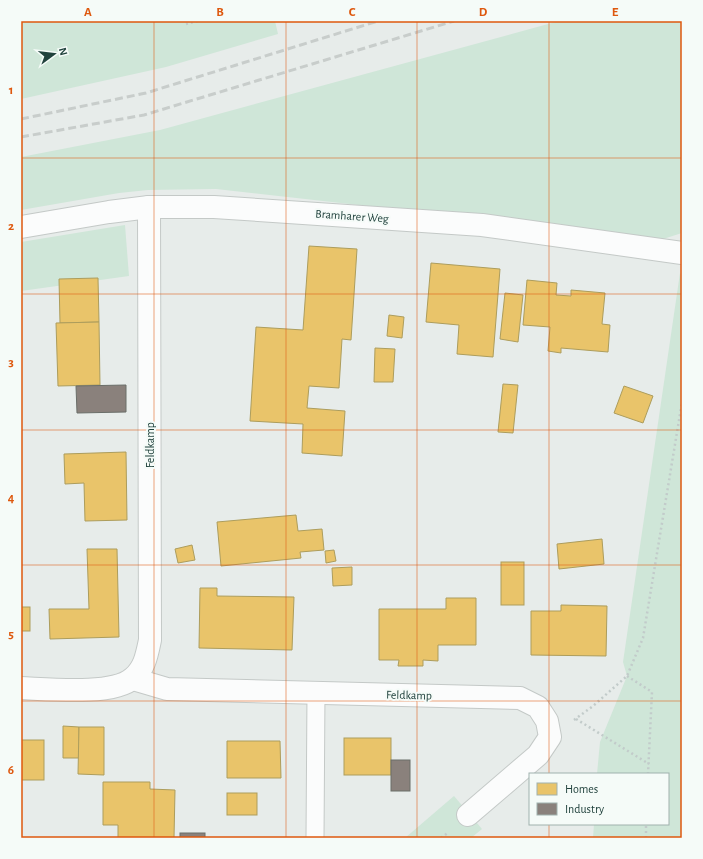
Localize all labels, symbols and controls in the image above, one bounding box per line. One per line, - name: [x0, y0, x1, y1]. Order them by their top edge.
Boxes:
- text: A: [84, 6, 92, 19]
- text: B: [216, 6, 224, 19]
- text: C: [349, 6, 356, 19]
- text: D: [479, 6, 488, 19]
- text: E: [612, 6, 619, 19]
- north arrow: [34, 34, 74, 74]
- text: N: [57, 46, 69, 57]
- text: 1: [9, 84, 13, 97]
- street label: Bramharer Weg: [315, 207, 389, 225]
- text: 2: [8, 220, 14, 233]
- text: 3: [8, 356, 14, 369]
- street label: Feldkamp: [144, 422, 156, 468]
- text: 4: [8, 492, 15, 505]
- text: 5: [8, 628, 14, 641]
- street label: Feldkamp: [386, 689, 432, 701]
- text: 6: [8, 764, 14, 777]
- legend: [529, 773, 669, 825]
- text: Homes: [565, 783, 598, 795]
- text: Industry: [565, 803, 604, 816]

